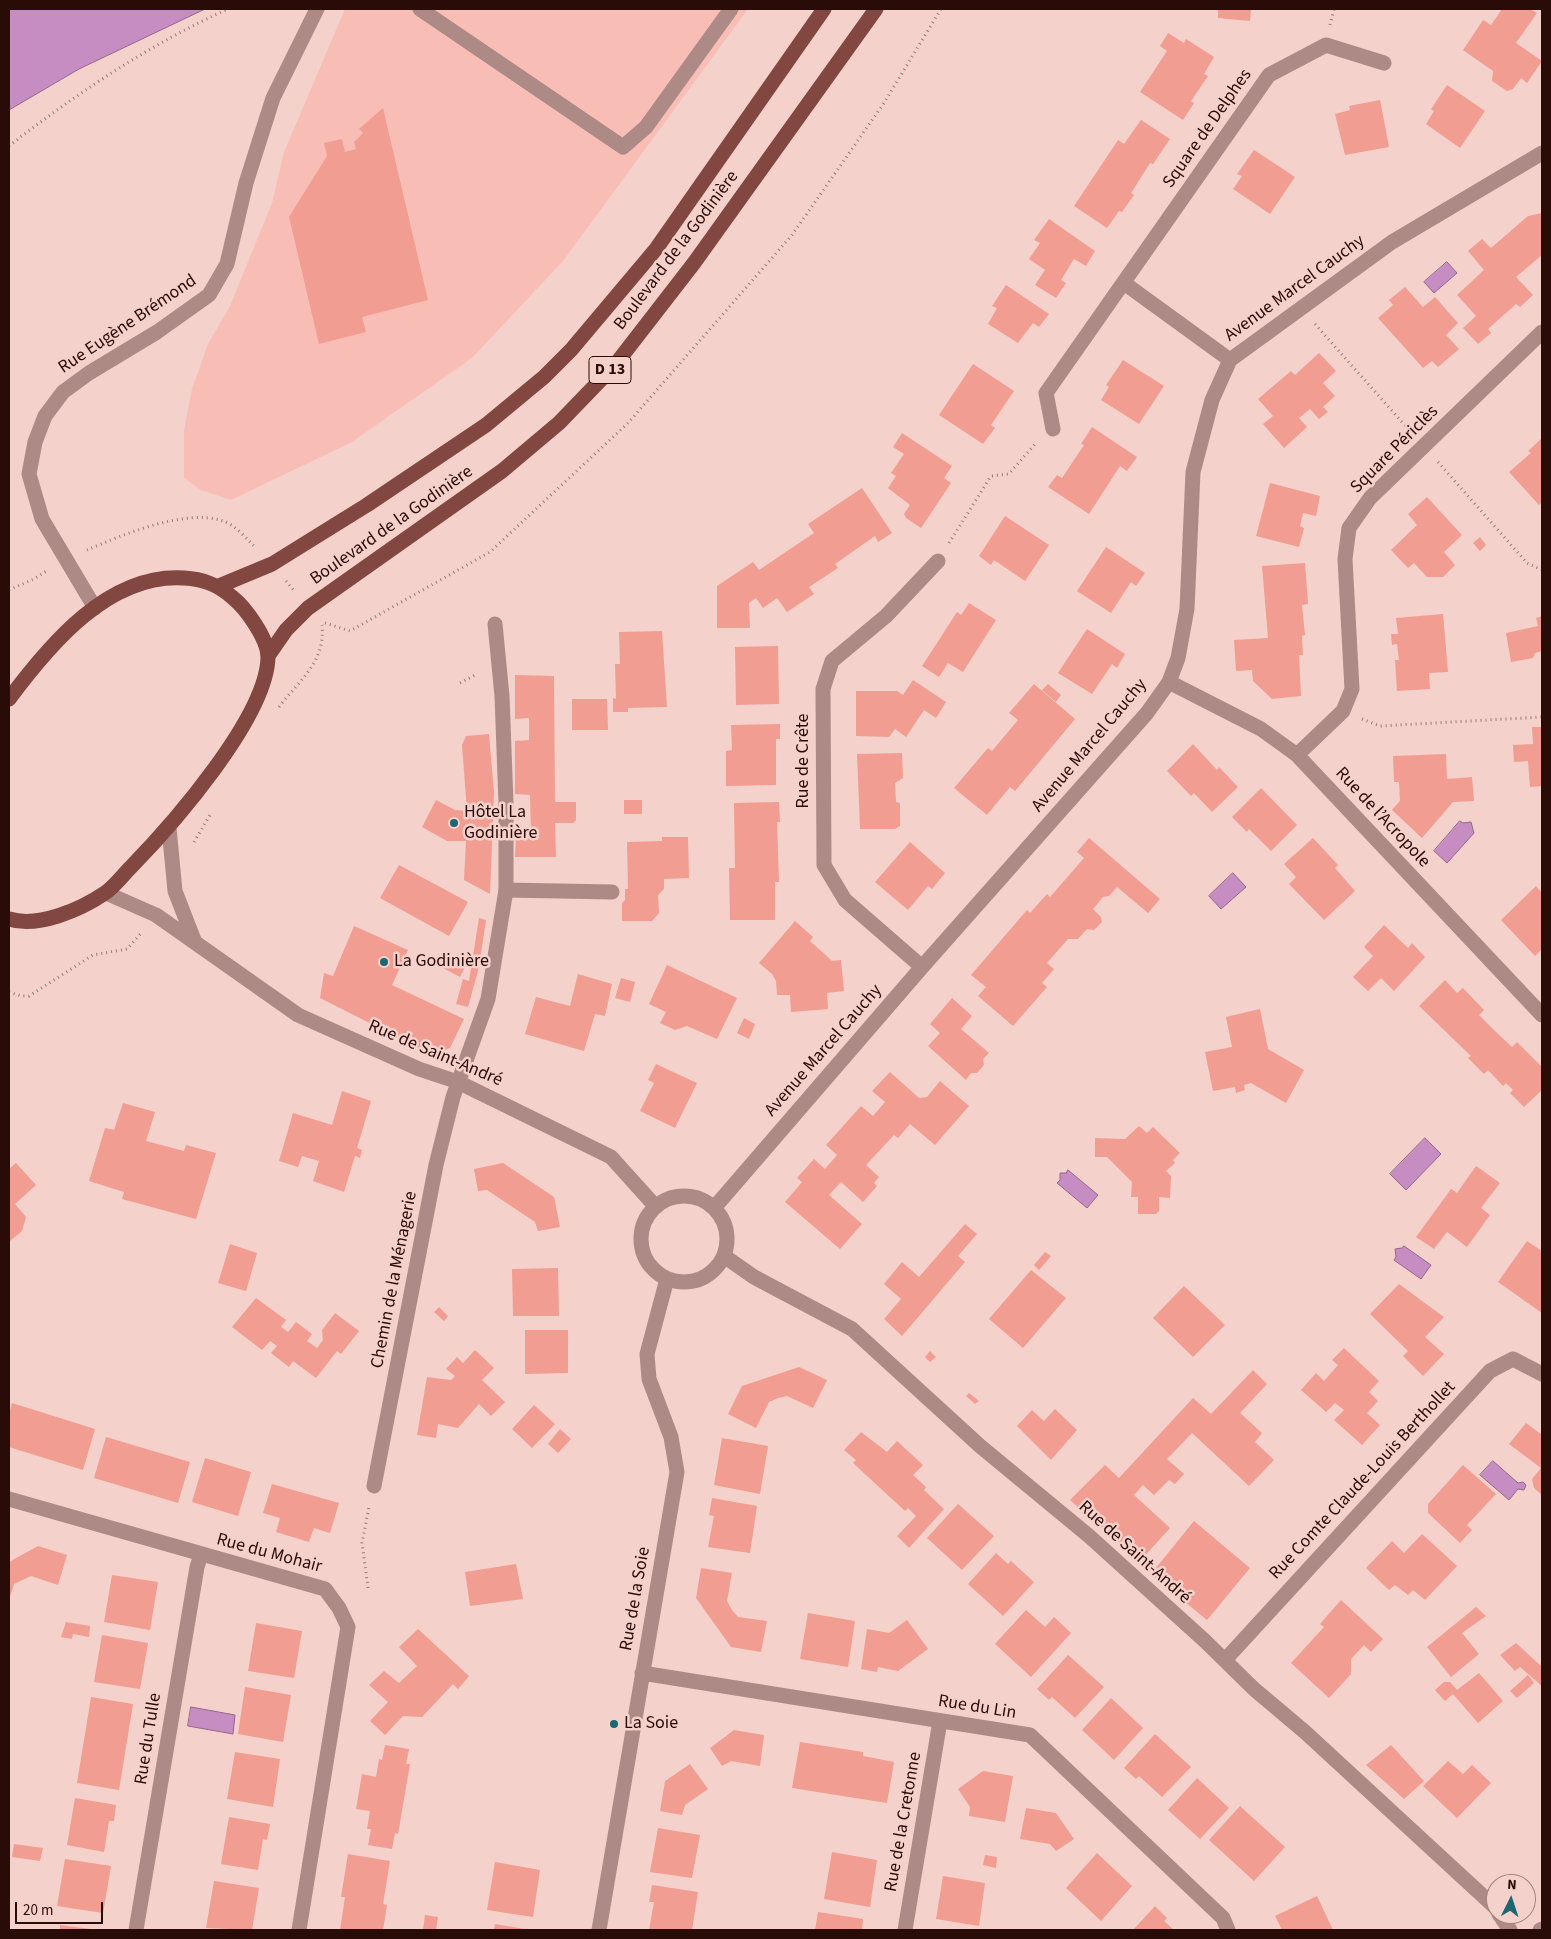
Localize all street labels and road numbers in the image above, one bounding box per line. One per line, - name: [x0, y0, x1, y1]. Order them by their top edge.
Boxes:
- street label: Square de Delphes: [1159, 65, 1257, 193]
- street label: Boulevard de la Godinière: [610, 167, 744, 335]
- street label: Avenue Marcel Cauchy: [1221, 231, 1369, 347]
- street label: Rue Eugène Brémond: [55, 271, 201, 379]
- road number: D 13: [589, 356, 631, 384]
- street label: Square Périclès: [1346, 401, 1444, 499]
- street label: Boulevard de la Godinière: [306, 462, 478, 590]
- street label: Avenue Marcel Cauchy: [1028, 675, 1152, 817]
- street label: Rue de Crête: [793, 714, 815, 808]
- street label: Rue de l’Acropole: [1330, 763, 1434, 873]
- street label: Avenue Marcel Cauchy: [761, 981, 887, 1121]
- street label: Rue de Saint-André: [365, 1016, 505, 1092]
- street label: Chemin de la Ménagerie: [367, 1190, 423, 1370]
- street label: Rue Comte Claude-Louis Berthollet: [1265, 1377, 1461, 1585]
- street label: Rue de Saint-André: [1073, 1497, 1195, 1609]
- street label: Rue du Mohair: [214, 1530, 324, 1578]
- street label: Rue de la Soie: [616, 1545, 656, 1653]
- street label: Rue du Lin: [936, 1691, 1018, 1725]
- street label: Rue du Tulle: [131, 1692, 167, 1786]
- street label: Rue de la Cretonne: [881, 1750, 927, 1894]

